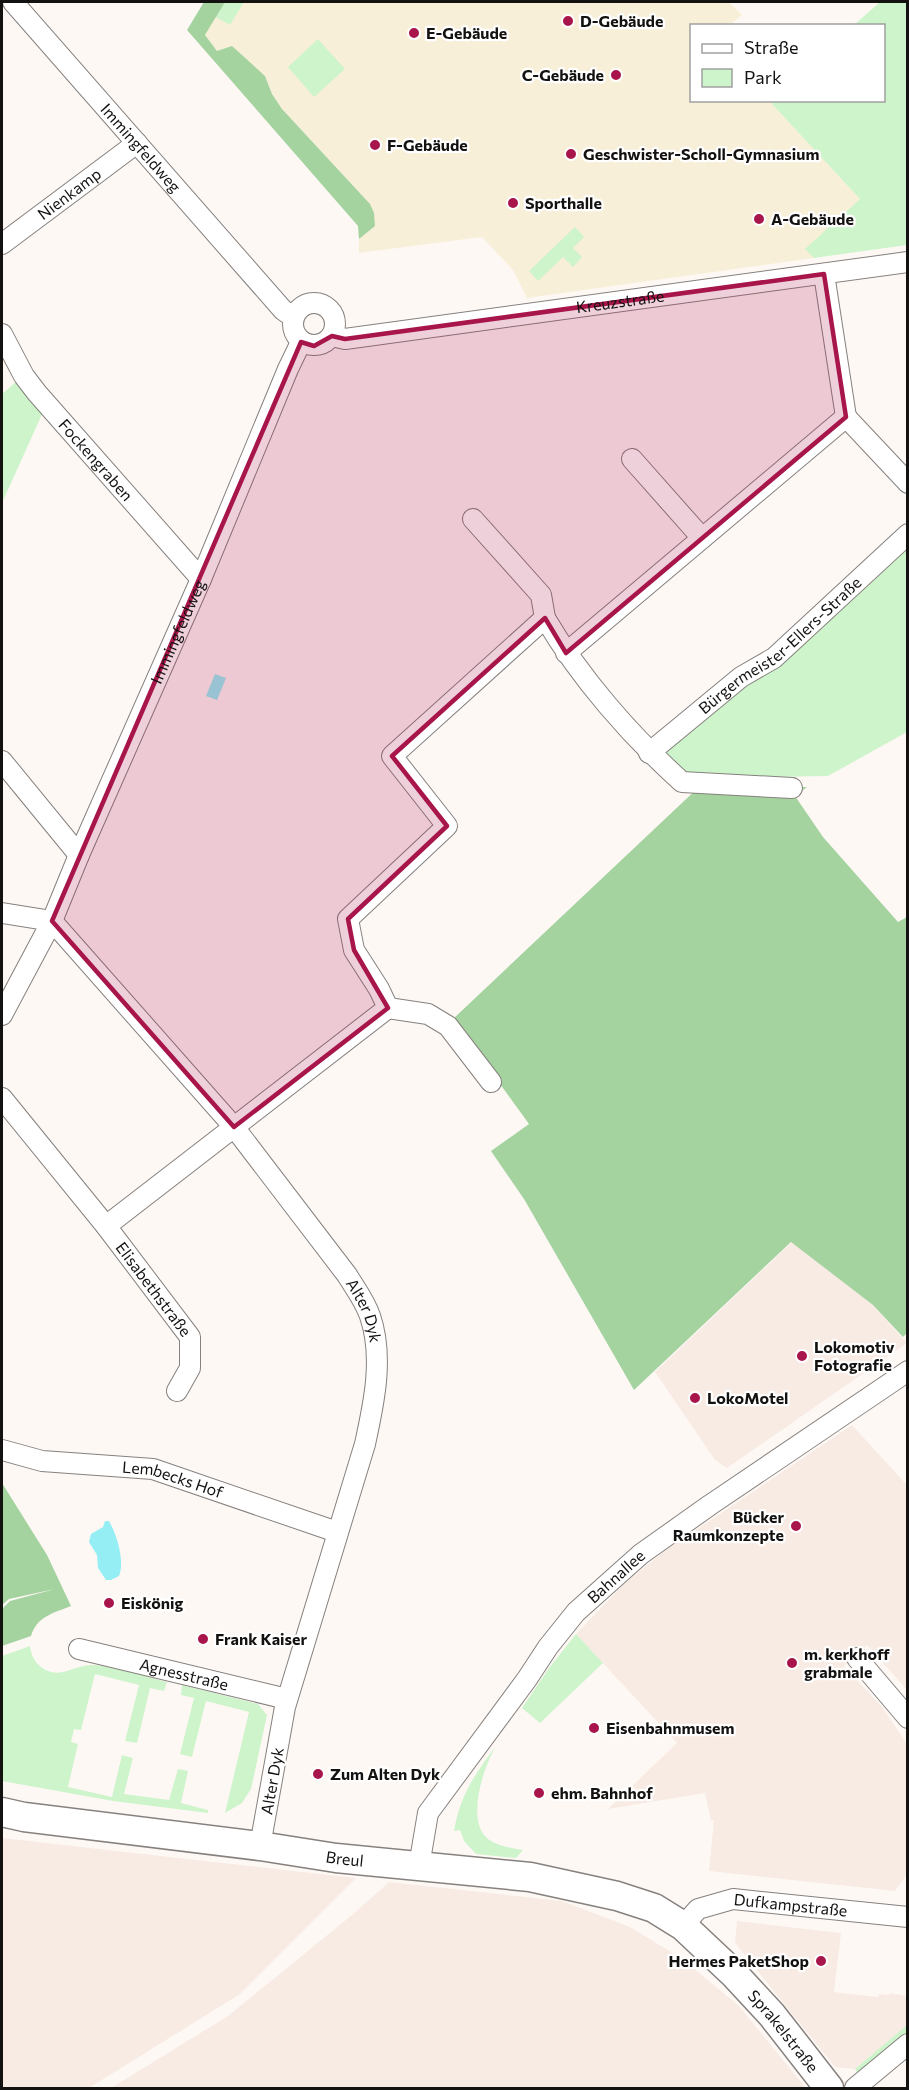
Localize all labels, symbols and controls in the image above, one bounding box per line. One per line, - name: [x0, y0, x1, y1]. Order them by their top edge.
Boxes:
- place label: D-Gebäude: [580, 11, 663, 30]
- marker: D-Gebäude: [561, 14, 575, 28]
- place label: E-Gebäude: [426, 23, 507, 42]
- legend: [690, 24, 885, 102]
- marker: E-Gebäude: [407, 26, 421, 40]
- text: Straße: [744, 36, 799, 58]
- place label: C-Gebäude: [522, 65, 604, 84]
- text: Park: [744, 66, 782, 88]
- marker: C-Gebäude: [609, 68, 623, 82]
- street label: Immingfeldweg: [97, 99, 185, 196]
- place label: F-Gebäude: [387, 135, 468, 154]
- marker: F-Gebäude: [368, 138, 382, 152]
- place label: Geschwister-Scholl-Gymnasium: [583, 144, 819, 163]
- marker: Geschwister-Scholl-Gymnasium: [564, 147, 578, 161]
- street label: Nienkamp: [34, 163, 104, 223]
- place label: Sporthalle: [525, 193, 602, 212]
- marker: Sporthalle: [506, 196, 520, 210]
- place label: A-Gebäude: [771, 209, 854, 228]
- marker: A-Gebäude: [752, 212, 766, 226]
- street label: Kreuzstraße: [575, 285, 665, 316]
- street label: Fockengraben: [55, 415, 137, 504]
- street label: Bürgermeister-Ellers-Straße: [694, 572, 865, 717]
- street label: Immingfeldweg: [146, 576, 209, 686]
- street label: Elisabethstraße: [112, 1238, 196, 1340]
- street label: Alter Dyk: [343, 1275, 386, 1344]
- place label: Lokomotiv Fotografie: [814, 1337, 895, 1374]
- marker: Lokomotiv Fotografie: [795, 1349, 809, 1363]
- place label: LokoMotel: [707, 1388, 788, 1407]
- marker: LokoMotel: [688, 1391, 702, 1405]
- street label: Lembecks Hof: [122, 1457, 226, 1501]
- place label: Bücker Raumkonzepte: [673, 1507, 784, 1544]
- marker: Bücker Raumkonzepte: [789, 1519, 803, 1533]
- street label: Bahnallee: [583, 1545, 648, 1607]
- place label: Eiskönig: [121, 1593, 183, 1612]
- marker: Eiskönig: [102, 1596, 116, 1610]
- place label: Frank Kaiser: [215, 1629, 307, 1648]
- marker: Frank Kaiser: [196, 1632, 210, 1646]
- place label: m. kerkhoff grabmale: [804, 1644, 890, 1681]
- street label: Agnesstraße: [138, 1654, 231, 1694]
- marker: m. kerkhoff grabmale: [785, 1656, 799, 1670]
- place label: Eisenbahnmusem: [606, 1718, 735, 1737]
- marker: Eisenbahnmusem: [587, 1721, 601, 1735]
- street label: Alter Dyk: [256, 1745, 287, 1816]
- place label: Zum Alten Dyk: [330, 1764, 441, 1783]
- marker: Zum Alten Dyk: [311, 1767, 325, 1781]
- place label: ehm. Bahnhof: [551, 1783, 653, 1802]
- marker: ehm. Bahnhof: [532, 1786, 546, 1800]
- street label: Breul: [324, 1847, 365, 1870]
- street label: Dufkampstraße: [733, 1889, 848, 1920]
- place label: Hermes PaketShop: [668, 1951, 809, 1970]
- marker: Hermes PaketShop: [814, 1954, 828, 1968]
- street label: Sprakelstraße: [745, 1986, 823, 2076]

